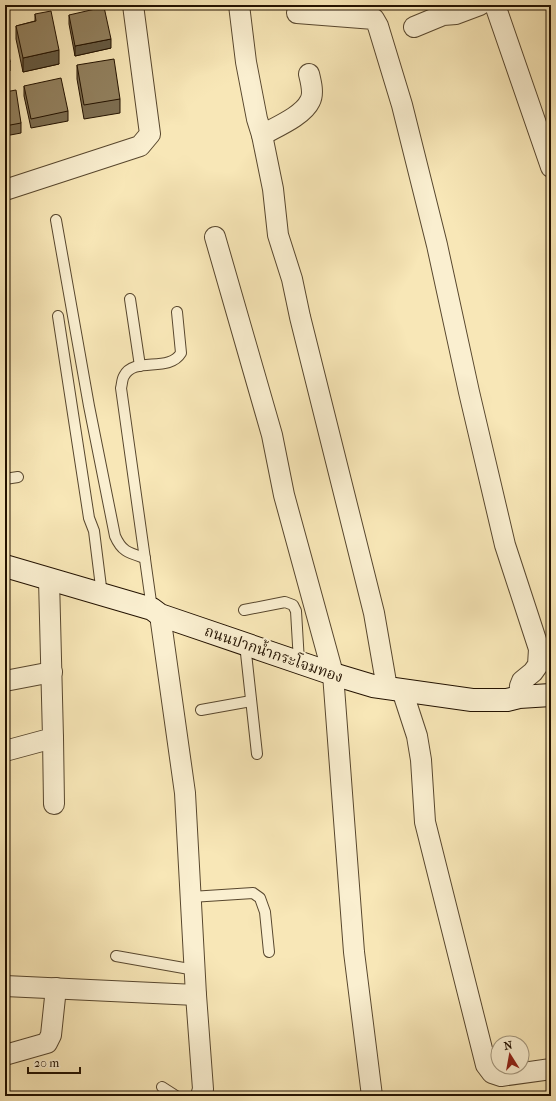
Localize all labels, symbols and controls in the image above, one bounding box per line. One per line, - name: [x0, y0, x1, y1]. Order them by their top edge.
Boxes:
- street label: ถนนปากน้ำกระโจมทอง: [202, 620, 346, 686]
- north arrow: [490, 1035, 530, 1075]
- text: N: [503, 1038, 514, 1053]
- scale bar: [28, 1049, 80, 1075]
- text: 20 m: [34, 1056, 59, 1070]

